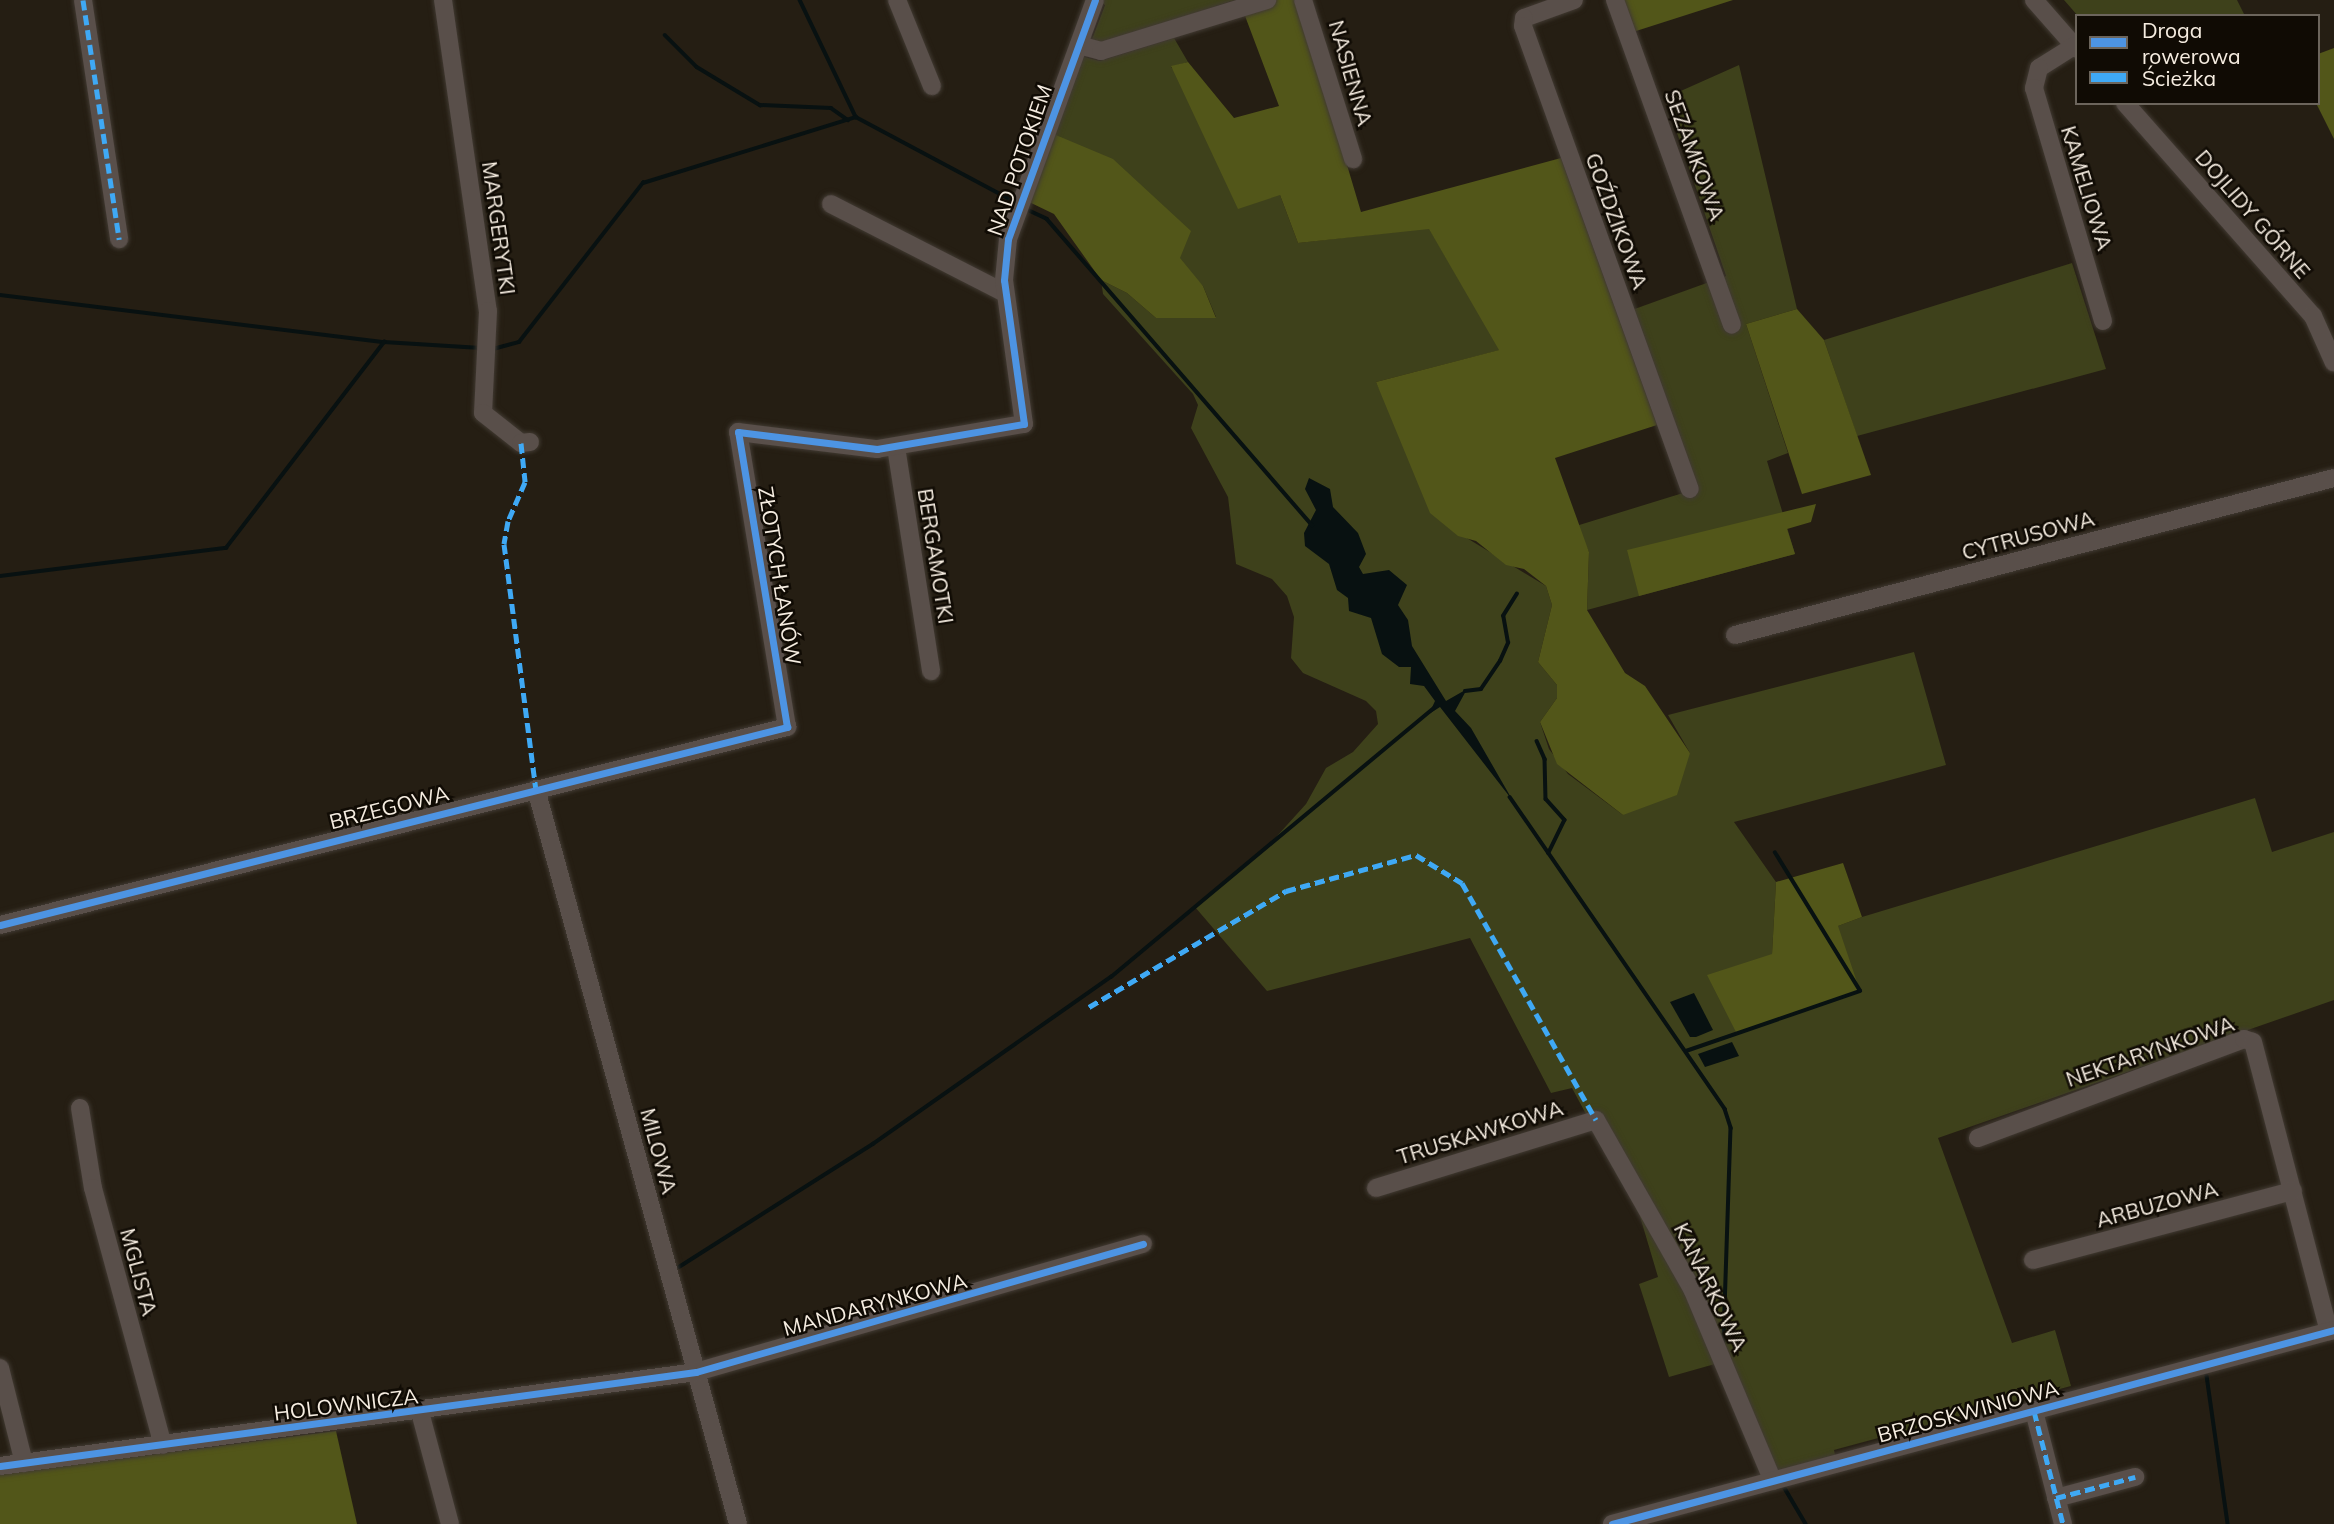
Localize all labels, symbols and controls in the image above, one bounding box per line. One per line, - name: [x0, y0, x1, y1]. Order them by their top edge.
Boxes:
- legend: [2075, 14, 2320, 105]
- street label: NASIENNA: [1324, 17, 1378, 129]
- text: Droga rowerowa: [2142, 17, 2241, 69]
- text: Ścieżka: [2142, 65, 2216, 91]
- street label: NAD POTOKIEM: [981, 81, 1057, 239]
- street label: SEZAMKOWA: [1660, 86, 1730, 224]
- street label: KAMELIOWA: [2056, 123, 2118, 253]
- street label: DOJLIDY GÓRNE: [2190, 145, 2316, 283]
- street label: GOŹDZIKOWA: [1581, 149, 1653, 293]
- street label: MARGERYTKI: [477, 160, 521, 296]
- street label: ZŁOTYCH ŁANÓW: [753, 485, 807, 667]
- street label: BERGAMOTKI: [913, 487, 959, 625]
- street label: CYTRUSOWA: [1959, 505, 2097, 565]
- street label: BRZEGOWA: [327, 780, 451, 834]
- street label: NEKTARYNKOWA: [2062, 1010, 2238, 1092]
- street label: TRUSKAWKOWA: [1394, 1095, 1566, 1169]
- street label: MILOWA: [635, 1105, 683, 1197]
- street label: ARBUZOWA: [2093, 1176, 2221, 1232]
- street label: KANARKOWA: [1669, 1219, 1753, 1355]
- street label: MGLISTA: [115, 1225, 163, 1319]
- street label: MANDARYNKOWA: [780, 1267, 970, 1341]
- street label: BRZOSKWINIOWA: [1875, 1375, 2061, 1447]
- street label: HOLOWNICZA: [272, 1383, 420, 1425]

